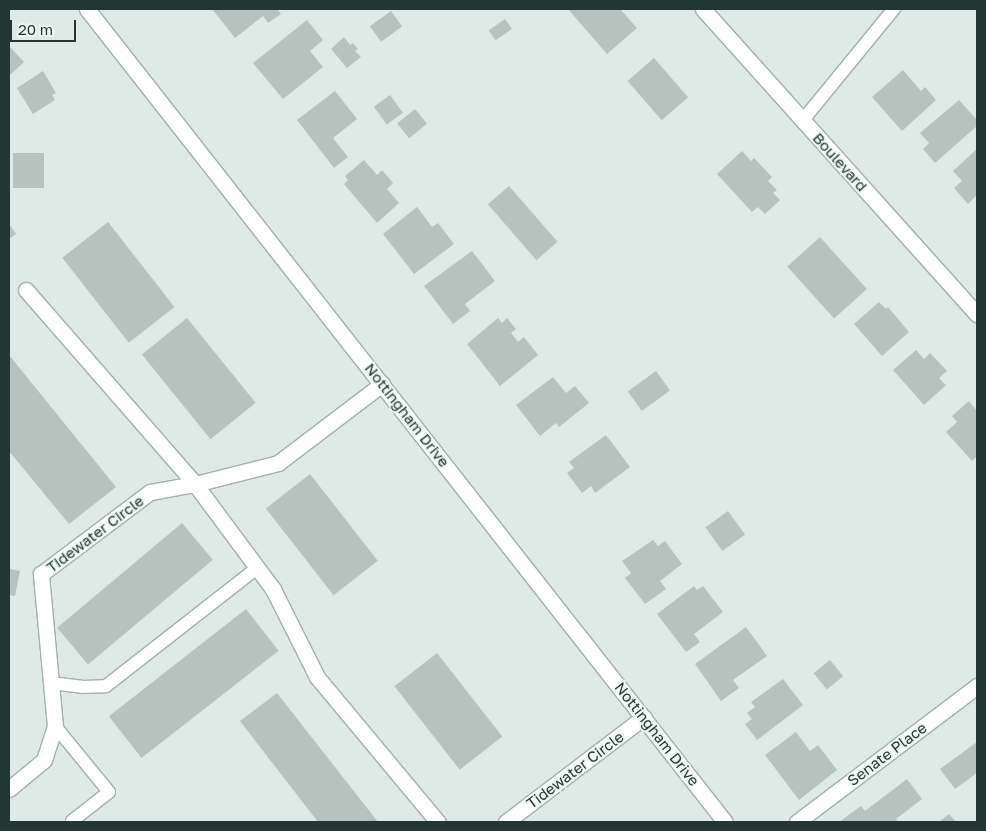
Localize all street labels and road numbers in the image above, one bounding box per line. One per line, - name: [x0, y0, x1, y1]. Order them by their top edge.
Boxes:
- street label: Boulevard: [809, 129, 871, 195]
- street label: Nottingham Drive: [361, 360, 453, 470]
- street label: Tidewater Circle: [43, 492, 147, 576]
- street label: Nottingham Drive: [611, 679, 703, 789]
- street label: Senate Place: [844, 718, 930, 790]
- street label: Tidewater Circle: [523, 728, 627, 812]

